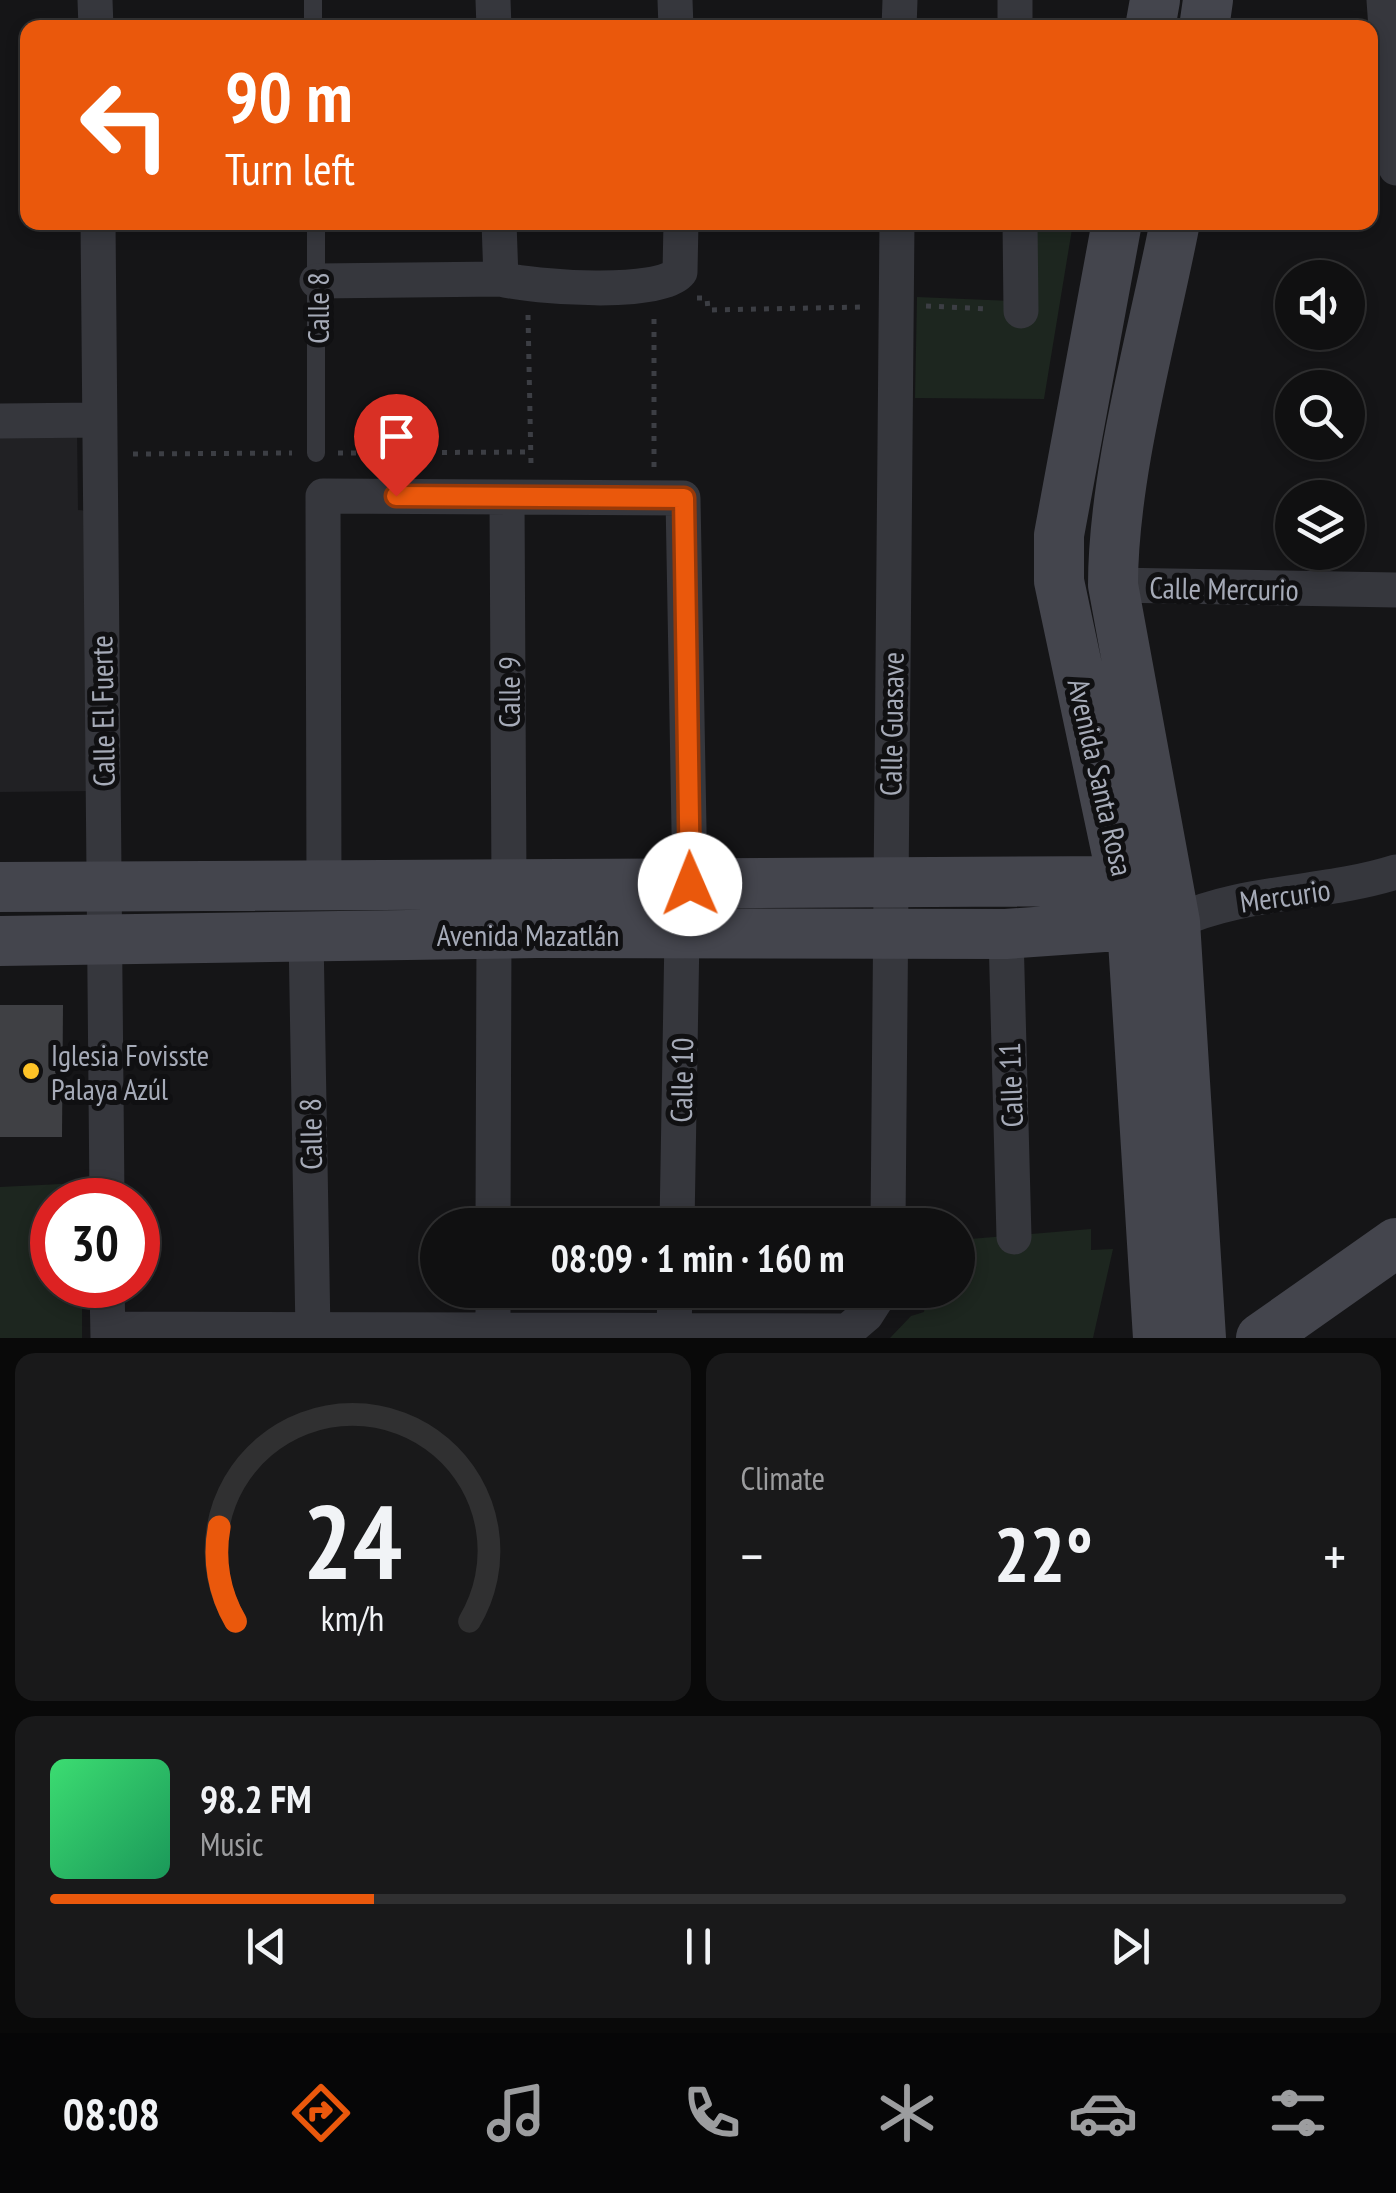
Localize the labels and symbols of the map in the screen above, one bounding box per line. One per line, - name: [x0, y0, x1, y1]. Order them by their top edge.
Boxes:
- street label: Calle 8: [298, 272, 337, 344]
- pin: [354, 394, 439, 497]
- street label: Calle Mercurio: [1149, 567, 1299, 609]
- street label: Calle El Fuerte: [81, 635, 123, 787]
- street label: Calle Guasave: [870, 652, 912, 796]
- street label: Calle 9: [489, 656, 528, 728]
- street label: Avenida Santa Rosa: [1059, 675, 1143, 879]
- position arrow: [638, 832, 742, 936]
- street label: Mercurio: [1237, 869, 1333, 921]
- street label: Avenida Mazatlán: [437, 915, 619, 954]
- place label: Iglesia Fovisste Palaya Azúl: [51, 1035, 209, 1108]
- street label: Calle 10: [661, 1037, 701, 1123]
- street label: Calle 11: [989, 1042, 1031, 1128]
- marker: Iglesia Fovisste Palaya Azúl: [20, 1060, 42, 1082]
- street label: Calle 8: [290, 1098, 330, 1170]
- speed limit sign: 30: [30, 1178, 160, 1308]

